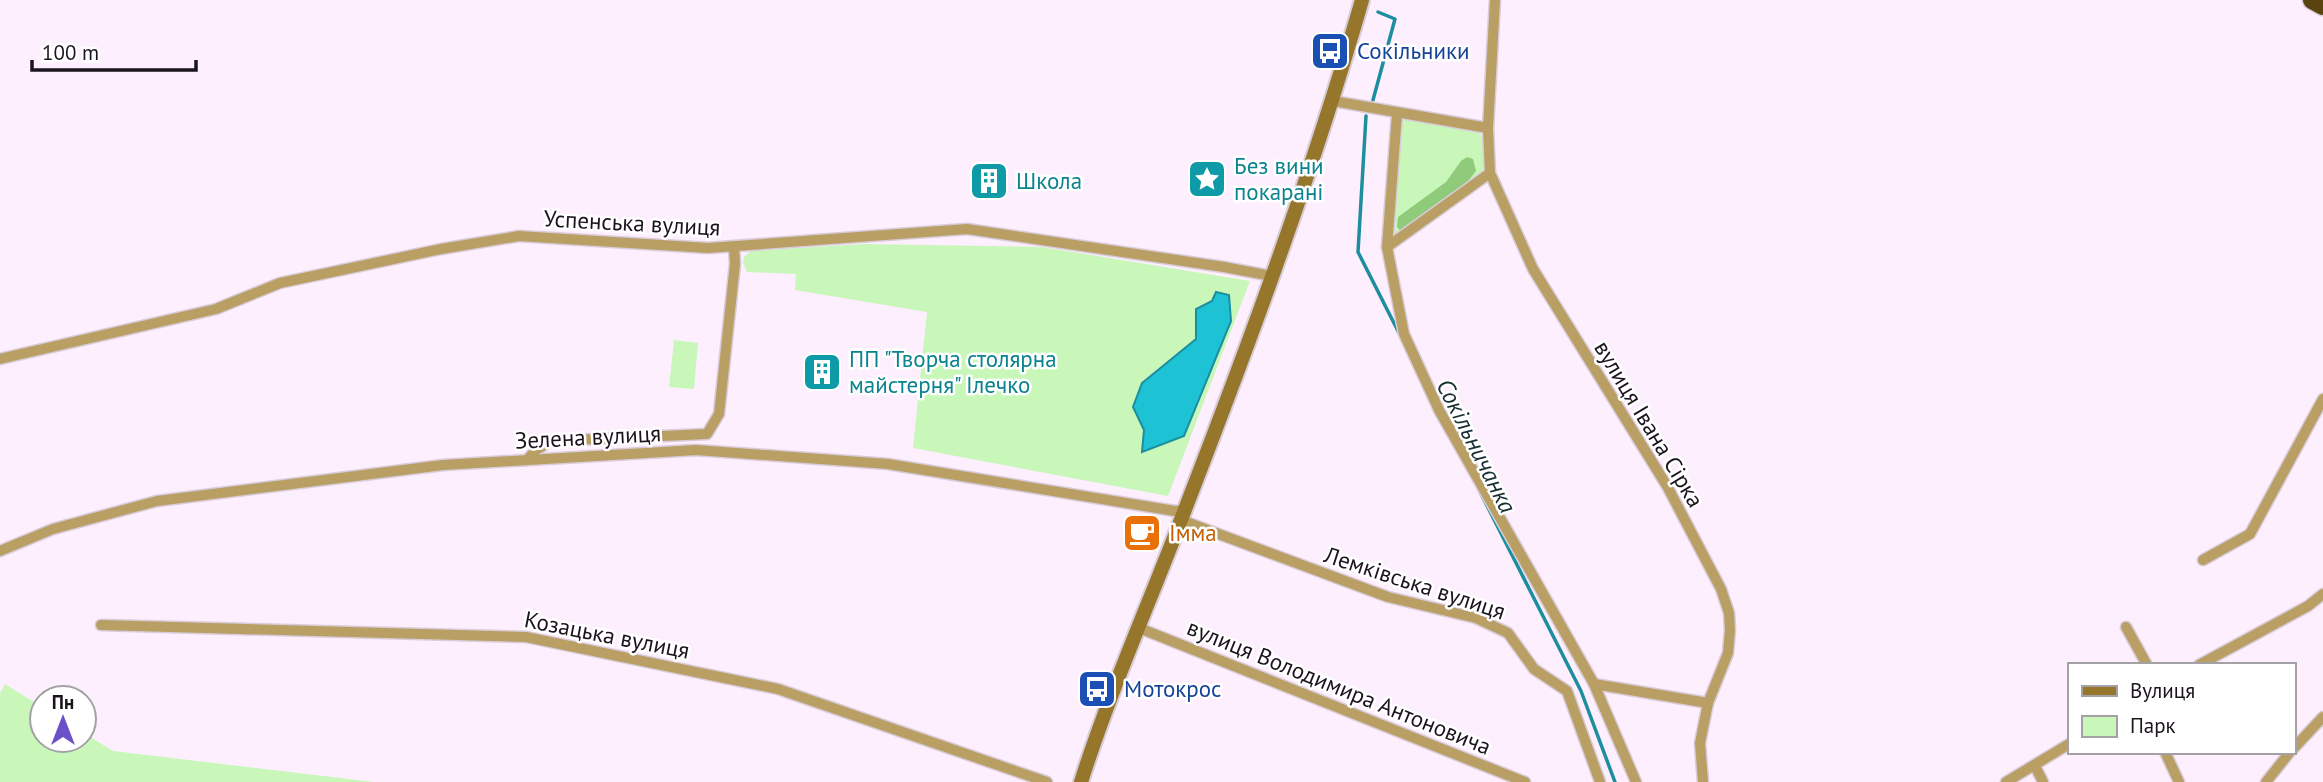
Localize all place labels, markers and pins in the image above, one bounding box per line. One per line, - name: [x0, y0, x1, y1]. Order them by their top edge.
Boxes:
- bus stop icon: Сокільники: [1309, 30, 1351, 72]
- place label: Сокільники: [1357, 36, 1470, 65]
- place label: Без вини покарані: [1234, 151, 1324, 206]
- place icon: Без вини покарані: [1186, 158, 1228, 200]
- building icon: Школа: [968, 160, 1010, 202]
- place label: Школа: [1016, 166, 1082, 195]
- place label: ПП "Творча столярна майстерня" Ілечко: [849, 344, 1057, 399]
- building icon: ПП "Творча столярна майстерня" Ілечко: [801, 351, 843, 393]
- cafe icon: Імма: [1121, 512, 1163, 554]
- place label: Імма: [1169, 518, 1217, 547]
- bus stop icon: Мотокрос: [1076, 668, 1118, 710]
- place label: Мотокрос: [1124, 674, 1221, 703]

